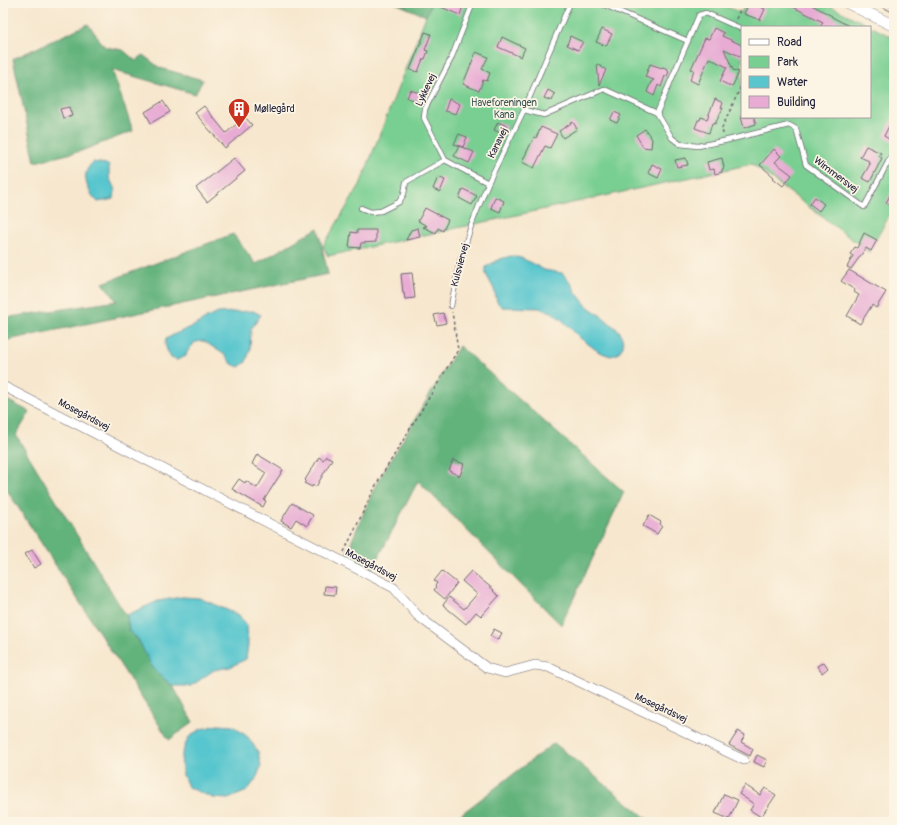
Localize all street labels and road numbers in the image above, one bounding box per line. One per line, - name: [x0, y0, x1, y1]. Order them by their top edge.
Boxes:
- street label: Lykkevej: [413, 72, 439, 108]
- street label: Kanavej: [486, 126, 510, 160]
- street label: Wimmersvej: [811, 154, 861, 196]
- street label: Kulsviervej: [448, 242, 472, 288]
- street label: Mosegårdsvej: [56, 396, 112, 434]
- street label: Mosegårdsvej: [343, 546, 399, 584]
- street label: Mosegårdsvej: [633, 690, 690, 725]

